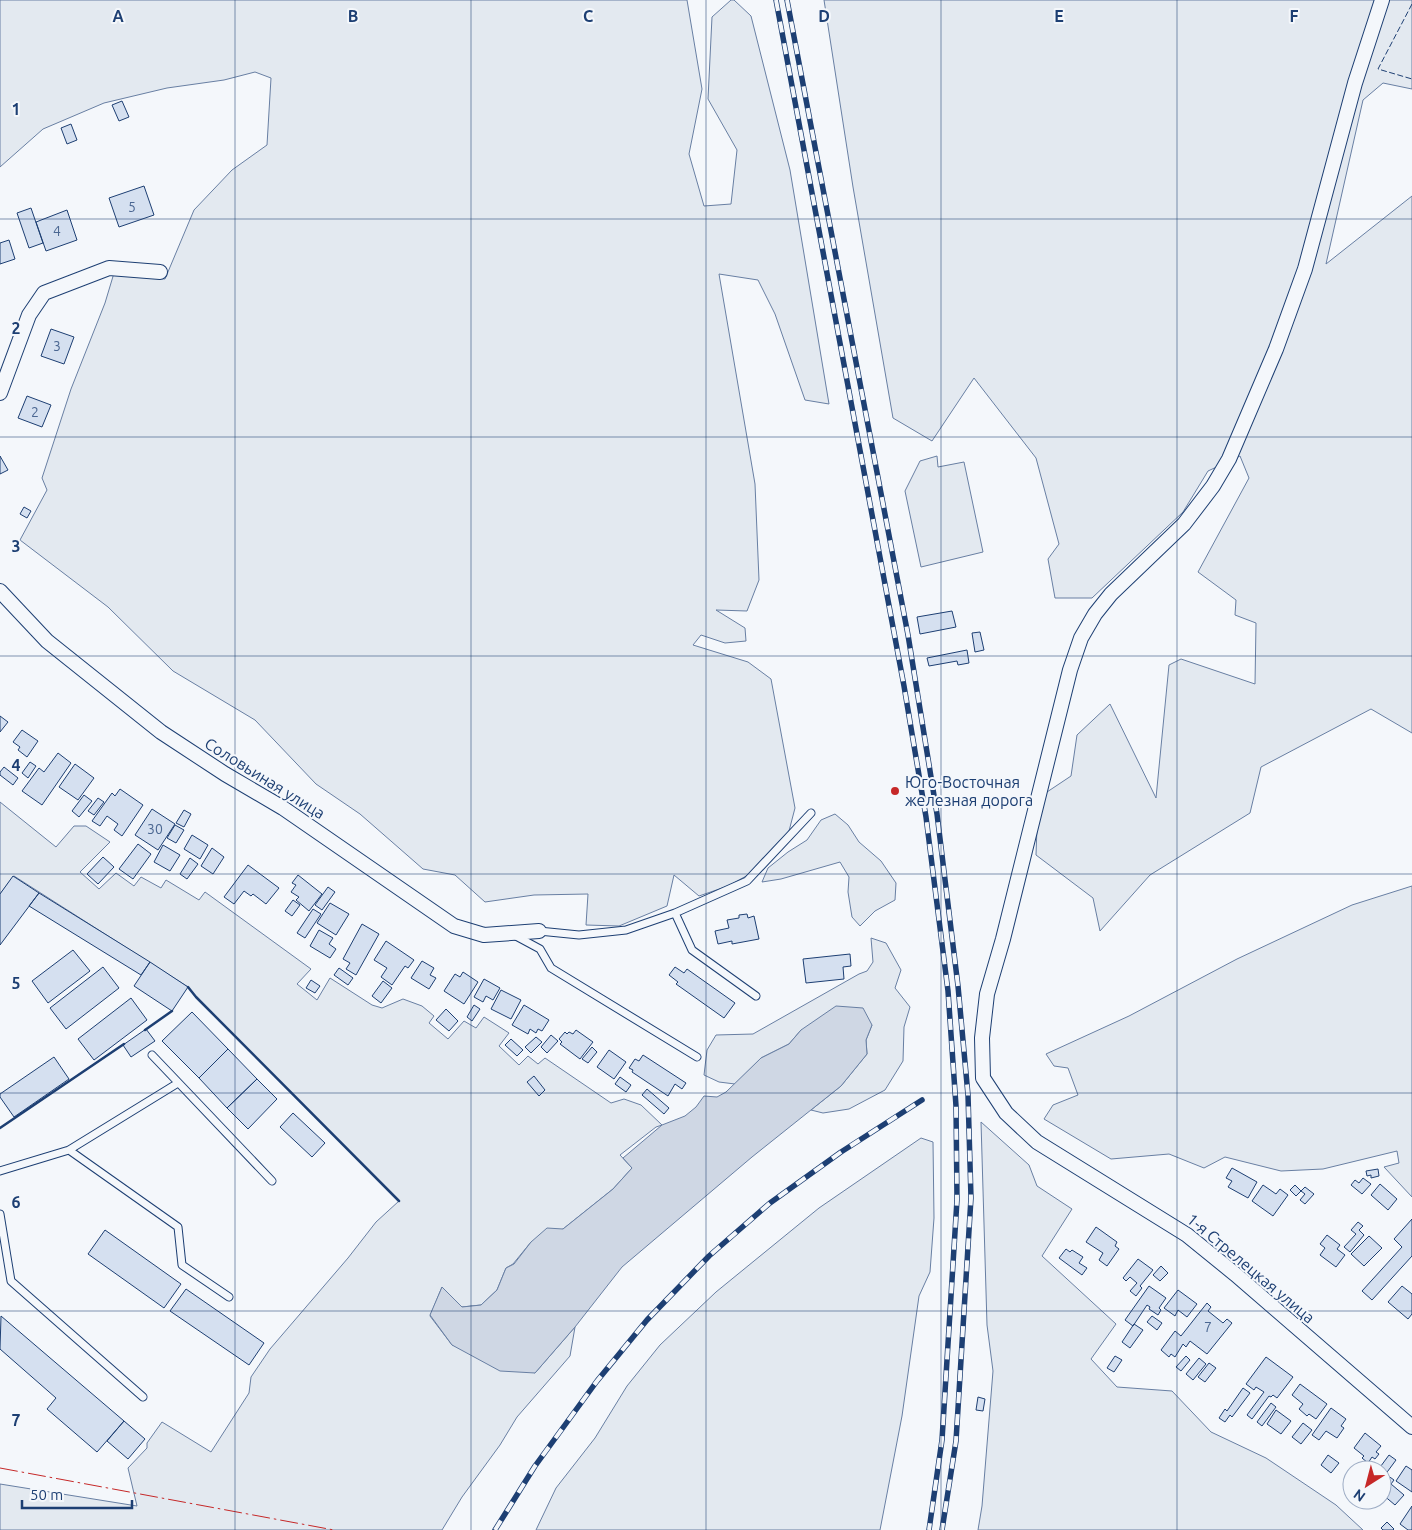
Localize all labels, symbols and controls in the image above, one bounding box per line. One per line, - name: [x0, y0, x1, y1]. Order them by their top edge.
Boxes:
- text: A: [112, 7, 124, 25]
- text: B: [348, 7, 358, 25]
- text: C: [583, 7, 593, 25]
- text: D: [818, 7, 830, 25]
- text: E: [1054, 7, 1064, 25]
- text: F: [1290, 7, 1299, 25]
- text: 1: [11, 100, 21, 118]
- house number: 5: [128, 199, 136, 215]
- house number: 4: [53, 223, 61, 239]
- text: 2: [11, 319, 21, 337]
- house number: 3: [53, 338, 61, 354]
- house number: 2: [31, 404, 39, 420]
- text: 3: [11, 537, 21, 555]
- street label: Соловьиная улица: [202, 734, 328, 822]
- text: 4: [11, 756, 21, 774]
- place label: Юго-Восточная железная дорога: [905, 773, 1033, 809]
- marker: Юго-Восточная железная дорога: [889, 785, 901, 797]
- house number: 30: [147, 821, 163, 837]
- text: 5: [11, 974, 21, 992]
- text: 6: [11, 1193, 21, 1211]
- street label: 1-я Стрелецкая улица: [1184, 1209, 1318, 1327]
- house number: 7: [1204, 1319, 1212, 1335]
- text: 7: [11, 1411, 21, 1429]
- north arrow: [1342, 1460, 1392, 1510]
- scale bar: [22, 1478, 132, 1510]
- text: 50 m: [30, 1486, 63, 1503]
- text: N: [1350, 1486, 1368, 1505]

